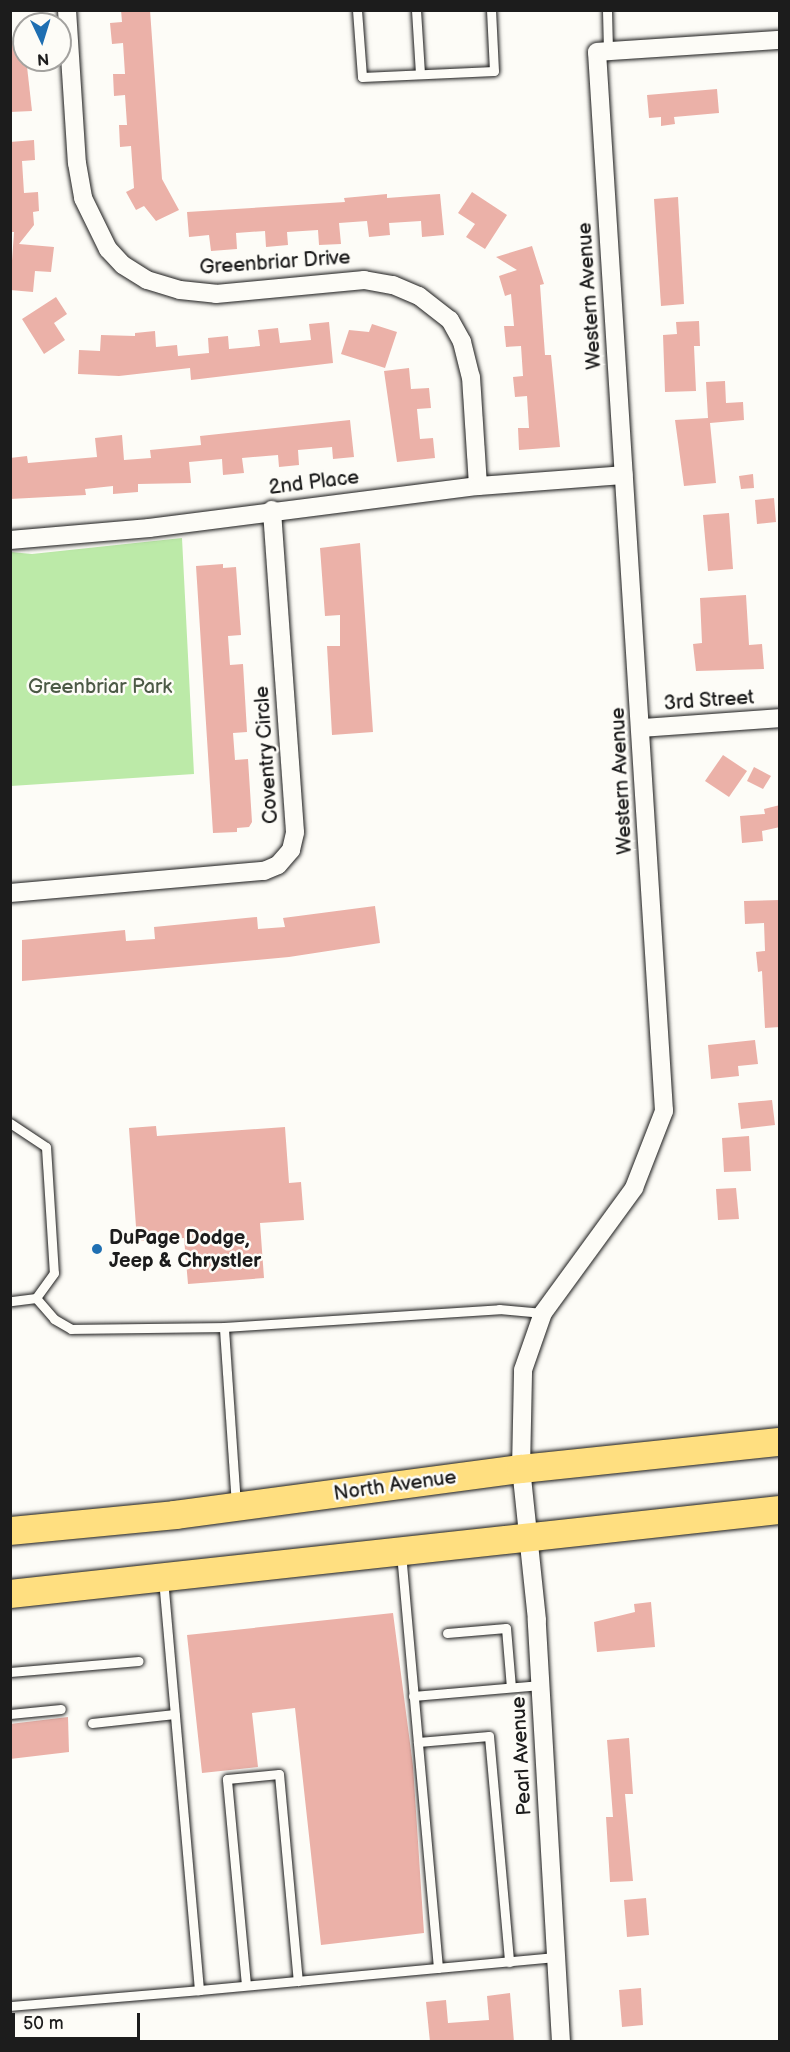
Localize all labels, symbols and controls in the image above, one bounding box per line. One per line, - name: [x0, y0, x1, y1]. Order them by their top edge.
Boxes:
- north arrow: [12, 12, 72, 72]
- text: N: [36, 49, 50, 68]
- street label: Western Avenue: [573, 222, 607, 370]
- street label: Greenbriar Drive: [199, 246, 351, 280]
- street label: 2nd Place: [268, 466, 360, 500]
- park label: Greenbriar Park: [28, 675, 172, 699]
- street label: Coventry Circle: [250, 685, 284, 825]
- street label: 3rd Street: [663, 686, 755, 716]
- street label: Western Avenue: [606, 707, 638, 855]
- place label: DuPage Dodge, Jeep & Chrystler: [109, 1226, 261, 1273]
- marker: DuPage Dodge, Jeep & Chrystler: [90, 1242, 104, 1256]
- street label: North Avenue: [332, 1466, 458, 1506]
- street label: Pearl Avenue: [507, 1696, 537, 1816]
- scale bar: [15, 2001, 142, 2039]
- text: 50 m: [23, 2013, 64, 2034]

